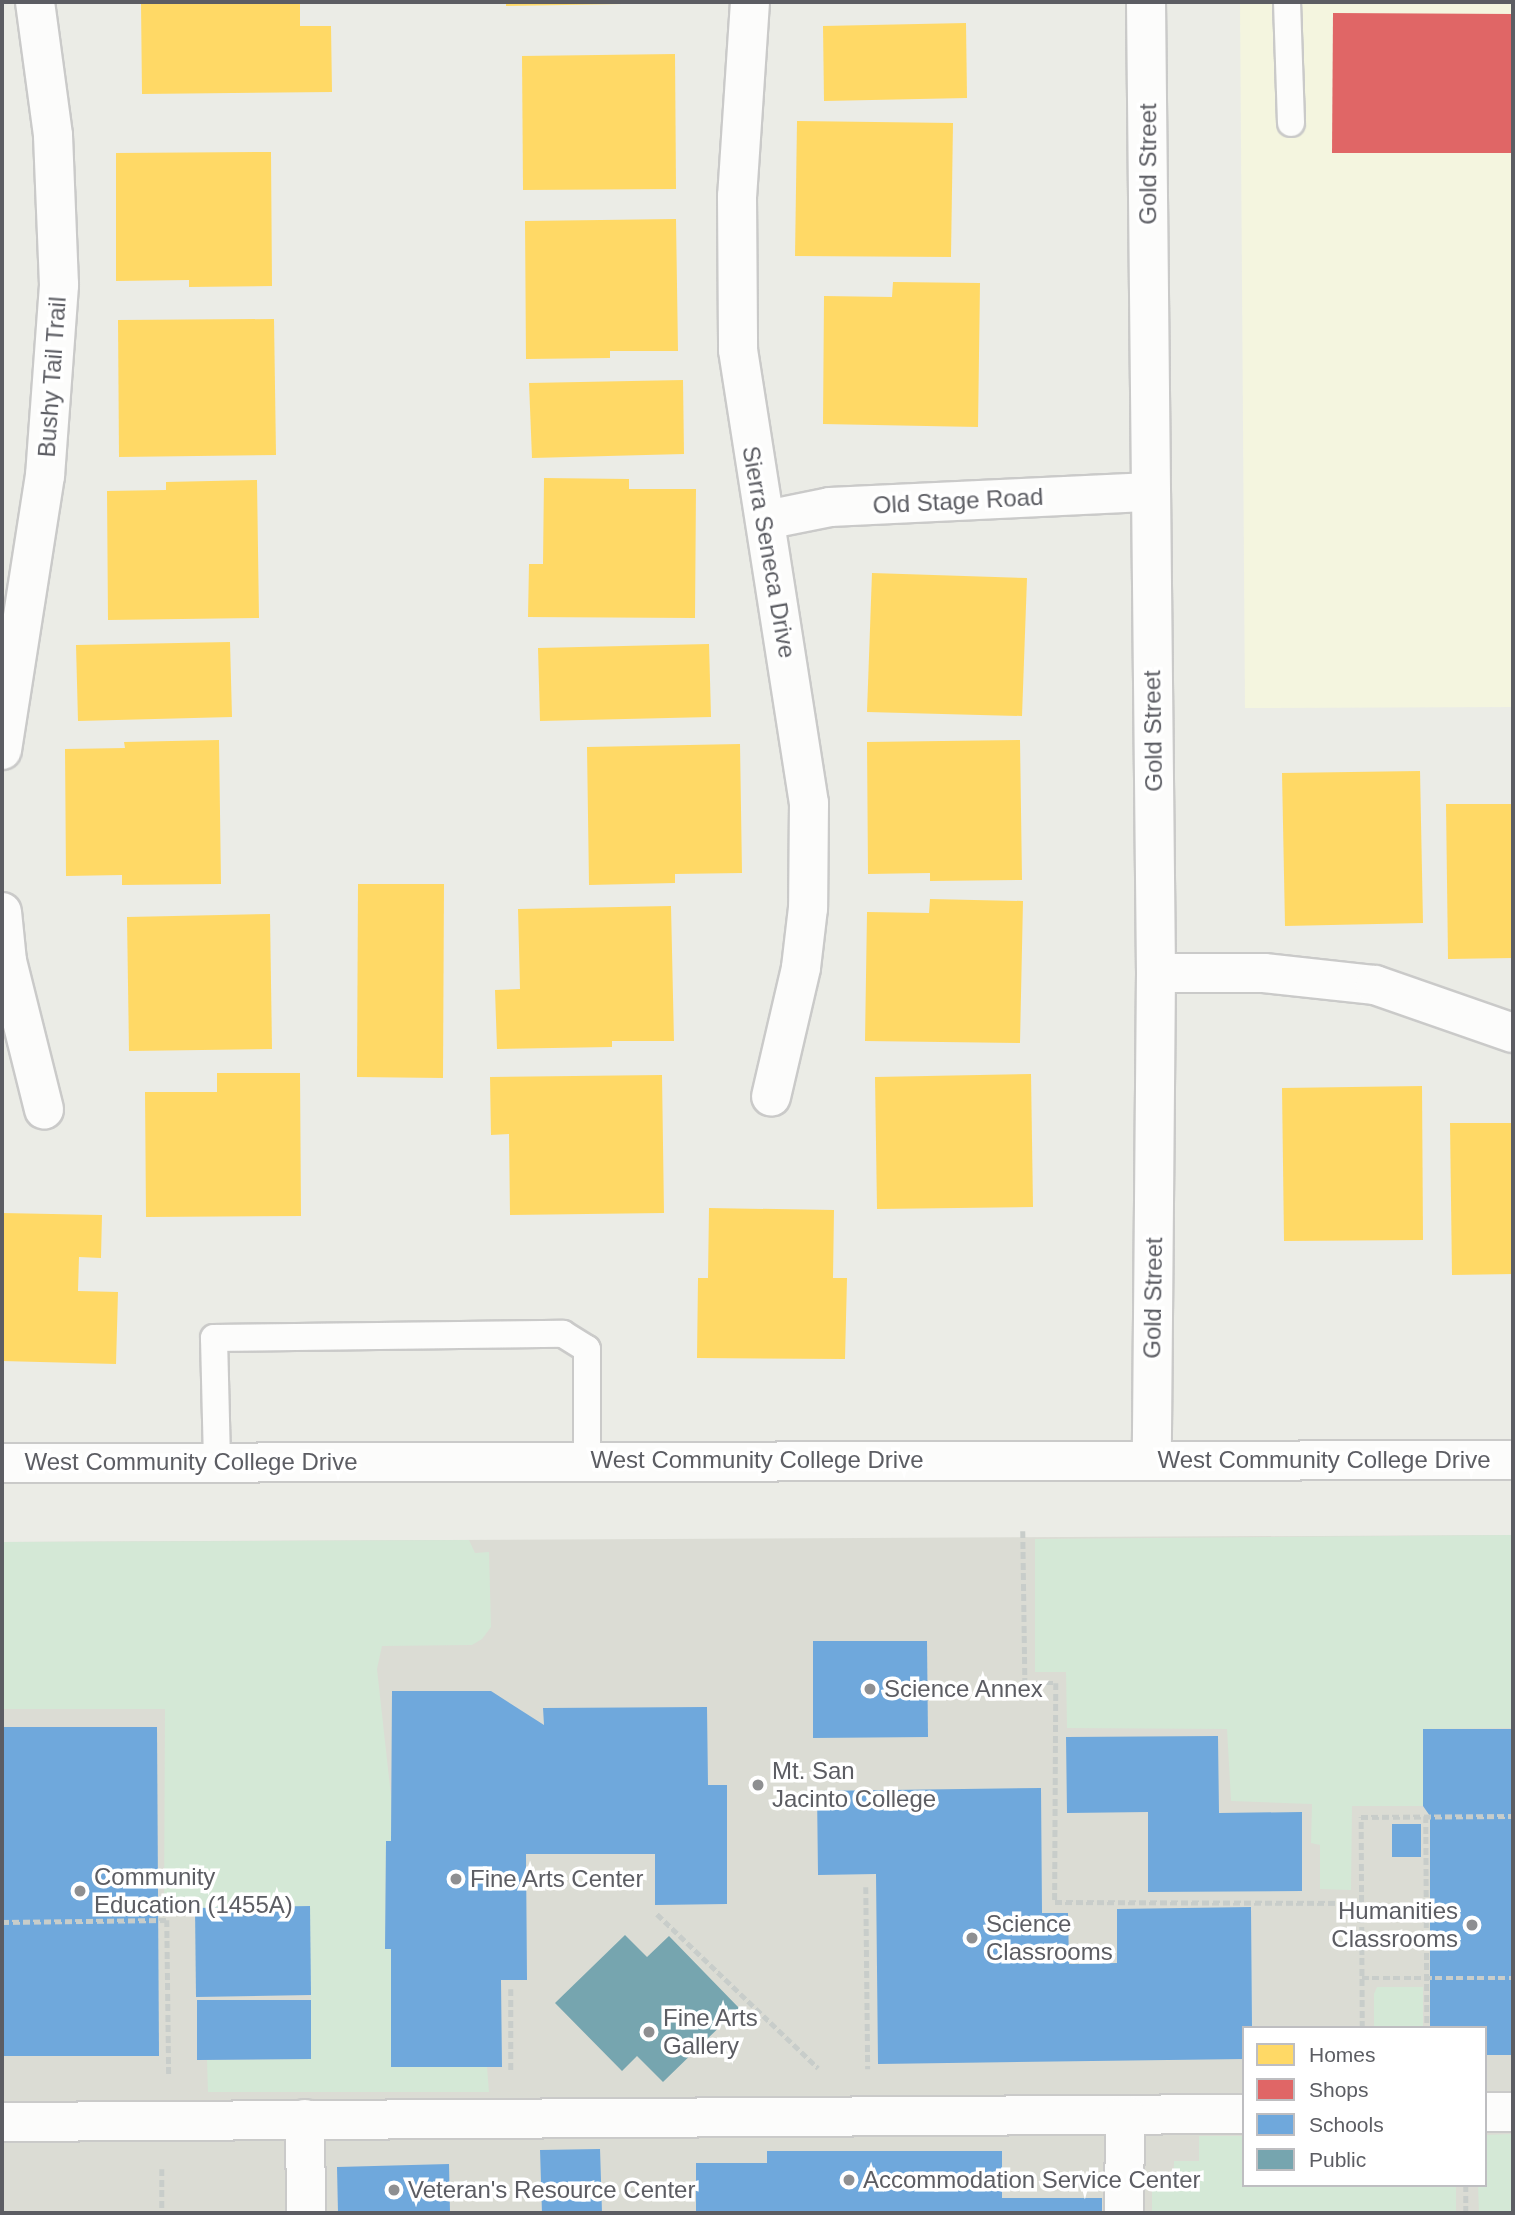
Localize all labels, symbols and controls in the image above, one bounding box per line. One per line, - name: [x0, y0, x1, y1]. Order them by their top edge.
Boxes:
- street label: Gold Street: [1134, 103, 1162, 225]
- street label: Bushy Tail Trail: [32, 295, 72, 459]
- street label: Sierra Seneca Drive: [736, 444, 802, 660]
- street label: Old Stage Road: [872, 482, 1044, 520]
- street label: Gold Street: [1138, 670, 1168, 792]
- street label: Gold Street: [1138, 1237, 1168, 1359]
- street label: West Community College Drive: [591, 1446, 923, 1474]
- street label: West Community College Drive: [1158, 1446, 1490, 1474]
- street label: West Community College Drive: [25, 1448, 357, 1476]
- place label: Science Annex: [884, 1675, 1044, 1703]
- marker: Science Annex: [862, 1681, 878, 1697]
- place label: Mt. San Jacinto College: [772, 1757, 936, 1813]
- marker: Mt. San Jacinto College: [750, 1777, 766, 1793]
- place label: Community Education (1455A): [94, 1863, 293, 1919]
- place label: Fine Arts Center: [470, 1865, 645, 1893]
- marker: Fine Arts Center: [448, 1871, 464, 1887]
- marker: Community Education (1455A): [72, 1883, 88, 1899]
- place label: Humanities Classrooms: [1331, 1897, 1458, 1953]
- place label: Science Classrooms: [986, 1910, 1113, 1966]
- marker: Humanities Classrooms: [1464, 1917, 1480, 1933]
- marker: Science Classrooms: [964, 1930, 980, 1946]
- place label: Fine Arts Gallery: [663, 2004, 759, 2060]
- marker: Fine Arts Gallery: [641, 2024, 657, 2040]
- legend: [1242, 2026, 1487, 2187]
- text: Homes: [1309, 2043, 1376, 2066]
- text: Shops: [1309, 2078, 1369, 2101]
- text: Schools: [1309, 2113, 1384, 2136]
- text: Public: [1309, 2148, 1366, 2171]
- place label: Accommodation Service Center: [863, 2166, 1200, 2194]
- marker: Accommodation Service Center: [841, 2172, 857, 2188]
- place label: Veteran's Resource Center: [408, 2176, 695, 2204]
- marker: Veteran's Resource Center: [386, 2182, 402, 2198]

